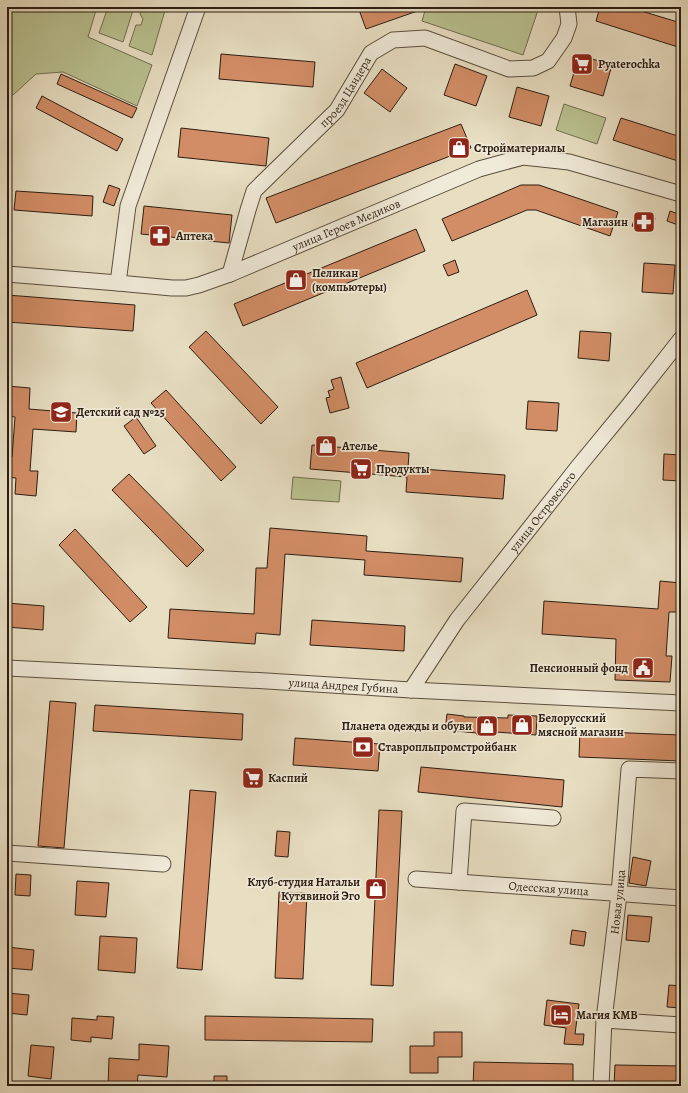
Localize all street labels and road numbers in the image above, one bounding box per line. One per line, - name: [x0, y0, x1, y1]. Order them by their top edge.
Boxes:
- street label: проезд Цандера: [316, 53, 375, 131]
- street label: улица Героев Медиков: [289, 195, 403, 255]
- street label: улица Островского: [505, 468, 580, 556]
- street label: улица Андрея Губина: [287, 674, 399, 697]
- street label: Новая улица: [606, 868, 629, 935]
- street label: Одесская улица: [508, 878, 590, 899]

